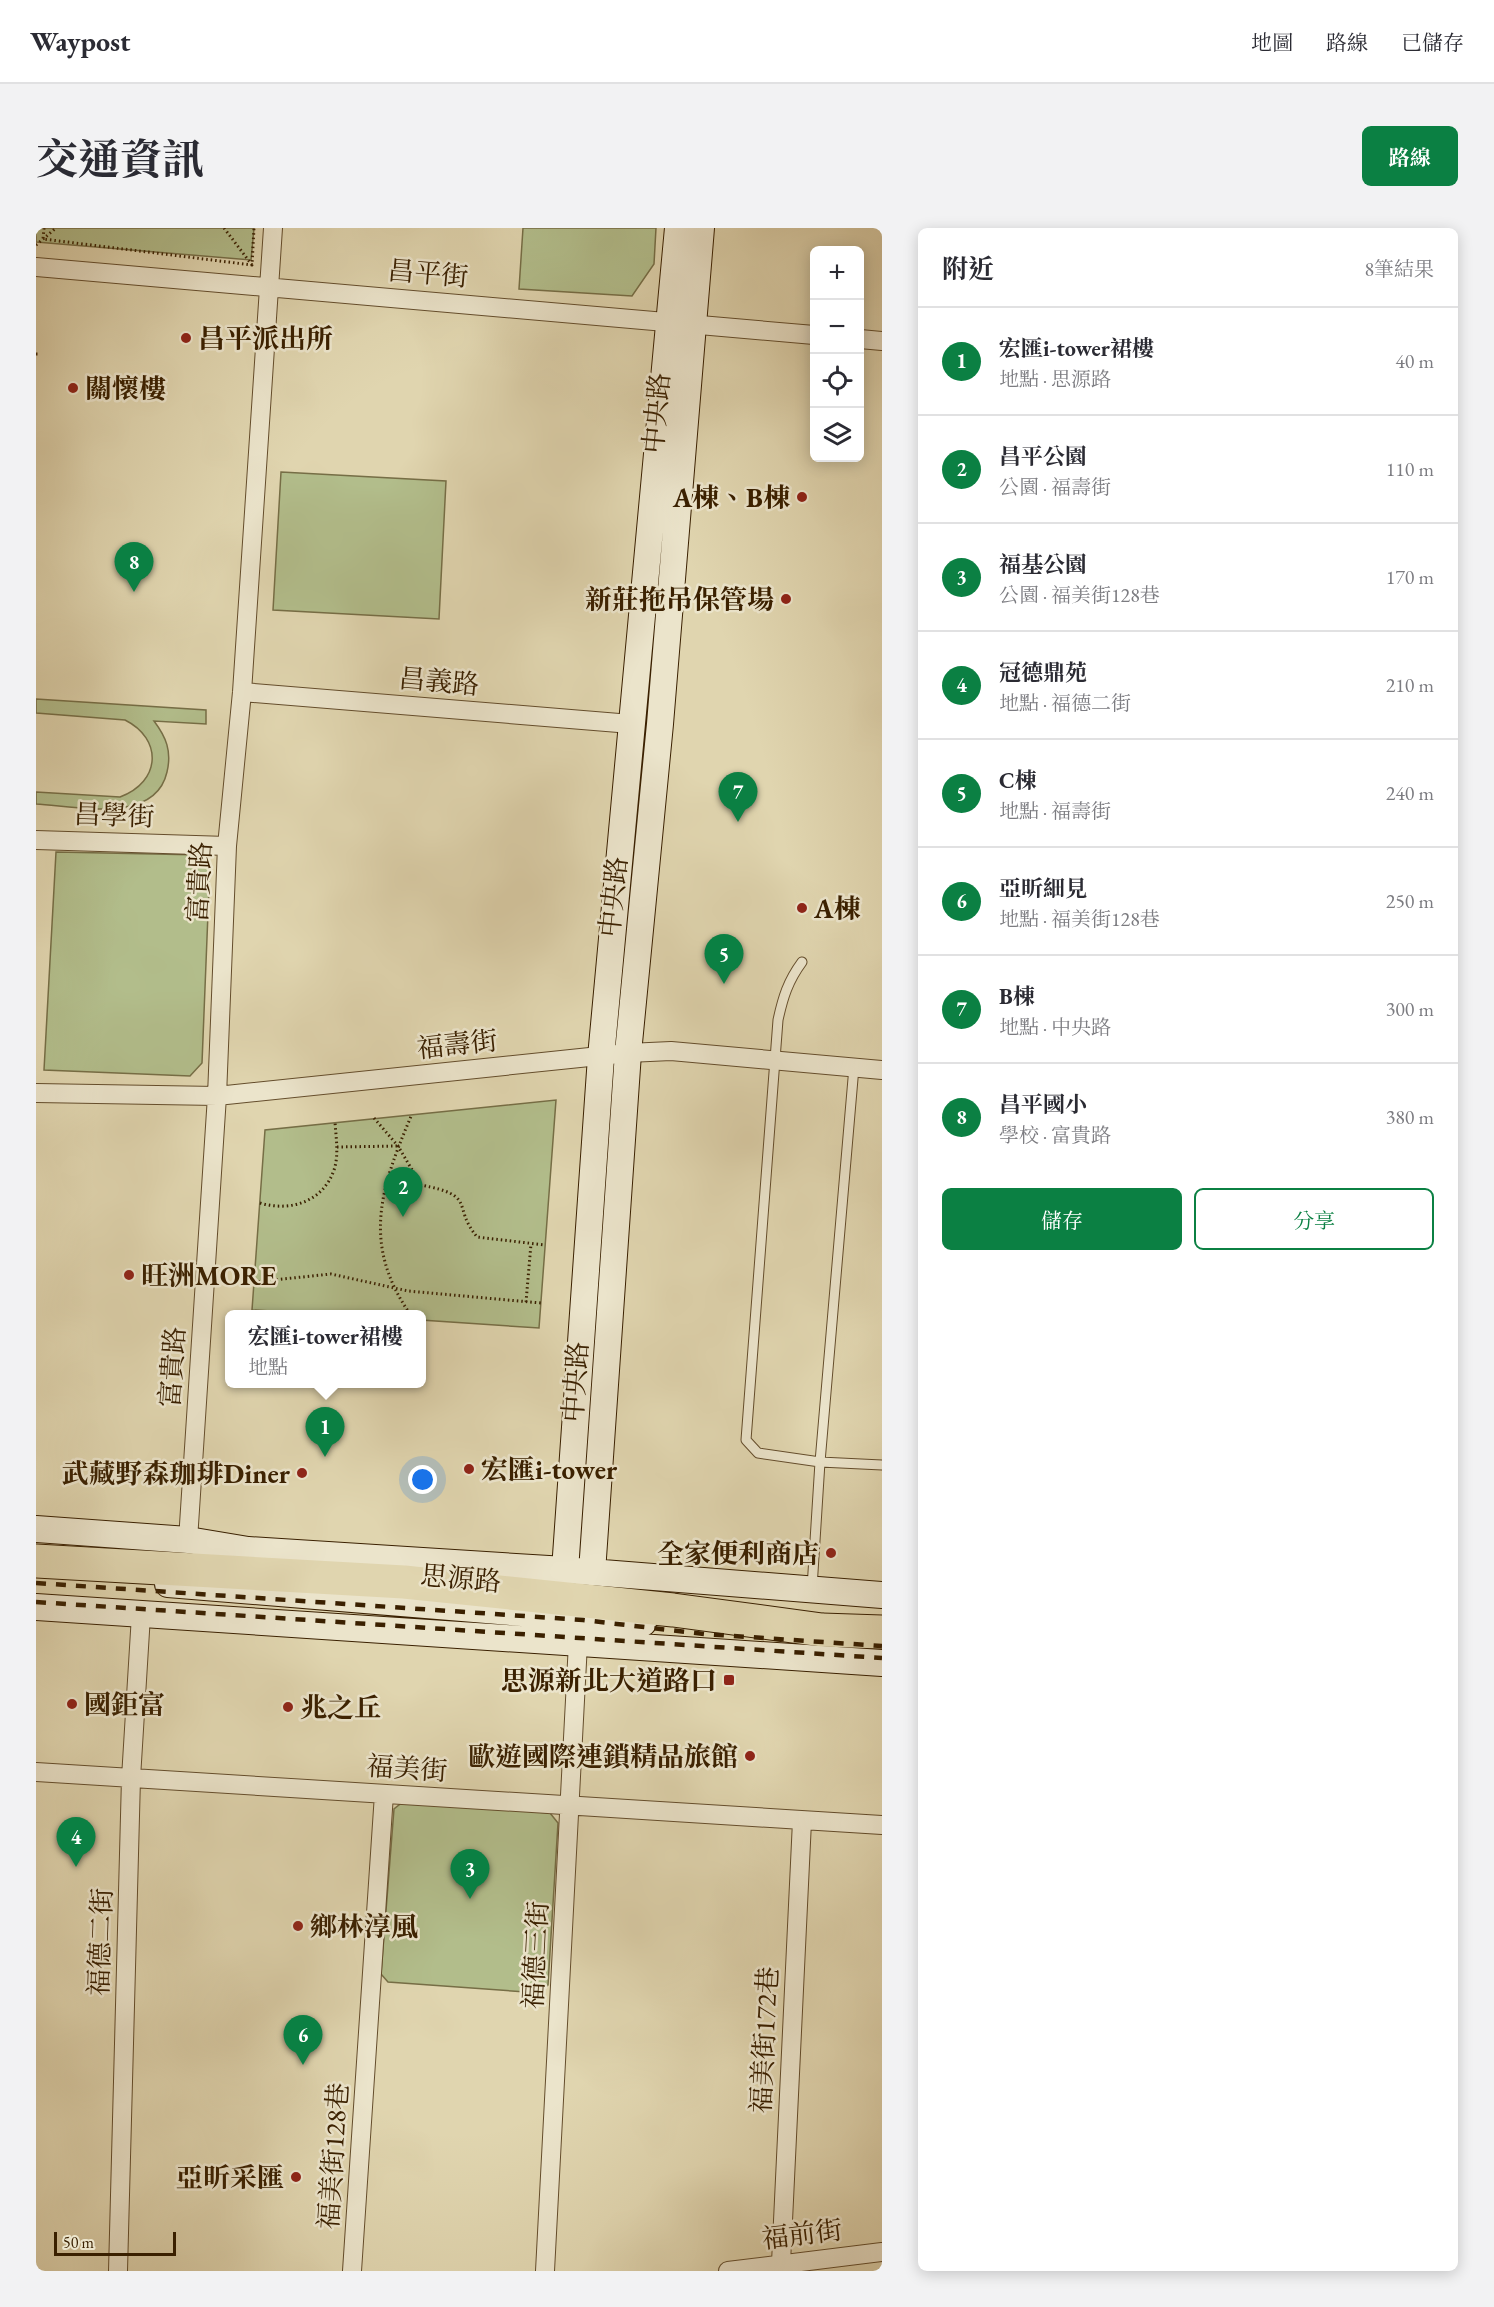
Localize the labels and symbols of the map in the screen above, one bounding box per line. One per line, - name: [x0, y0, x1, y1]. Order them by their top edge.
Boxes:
- street label: 昌平街: [386, 252, 470, 294]
- place label: 昌平派出所: [198, 321, 333, 356]
- marker: 昌平派出所: [179, 331, 193, 345]
- place label: 關懷樓: [85, 371, 166, 406]
- street label: 中央路: [635, 371, 677, 455]
- marker: 關懷樓: [66, 381, 80, 395]
- place label: A棟、B棟: [672, 480, 790, 515]
- marker: A棟、B棟: [795, 490, 809, 504]
- pin: 8: [114, 542, 154, 592]
- place label: 新莊拖吊保管場: [585, 582, 774, 617]
- marker: 新莊拖吊保管場: [779, 592, 793, 606]
- street label: 昌義路: [397, 660, 481, 702]
- pin: 7: [718, 772, 758, 822]
- street label: 昌學街: [73, 796, 155, 834]
- street label: 富貴路: [179, 841, 219, 923]
- street label: 中央路: [591, 855, 635, 939]
- place label: A棟: [813, 891, 860, 926]
- marker: A棟: [795, 901, 809, 915]
- pin: 5: [704, 934, 744, 984]
- street label: 福壽街: [415, 1022, 499, 1066]
- pin: 2: [384, 1168, 422, 1217]
- place label: 旺洲MORE: [141, 1258, 277, 1293]
- marker: 旺洲MORE: [122, 1268, 136, 1282]
- street label: 富貴路: [152, 1325, 192, 1409]
- street label: 中央路: [555, 1340, 595, 1424]
- pin: 1: [306, 1408, 344, 1457]
- place label: 宏匯i-tower: [481, 1452, 618, 1487]
- place label: 武藏野森珈琲Diner: [62, 1456, 291, 1491]
- marker: 宏匯i-tower: [462, 1462, 476, 1476]
- your location: [408, 1465, 437, 1494]
- marker: 武藏野森珈琲Diner: [295, 1466, 309, 1480]
- place label: 全家便利商店: [657, 1536, 819, 1571]
- marker: 全家便利商店: [824, 1546, 838, 1560]
- street label: 思源路: [419, 1557, 503, 1599]
- place label: 思源新北大道路口: [501, 1663, 717, 1698]
- marker: 思源新北大道路口: [722, 1673, 736, 1687]
- place label: 國鉅富: [84, 1687, 165, 1722]
- place label: 兆之丘: [300, 1690, 381, 1725]
- marker: 國鉅富: [65, 1697, 79, 1711]
- marker: 兆之丘: [281, 1700, 295, 1714]
- place label: 歐遊國際連鎖精品旅館: [468, 1739, 738, 1774]
- street label: 福美街: [365, 1748, 449, 1788]
- marker: 歐遊國際連鎖精品旅館: [743, 1749, 757, 1763]
- pin: 4: [56, 1818, 96, 1867]
- pin: 3: [450, 1850, 490, 1899]
- street label: 福德二街: [81, 1887, 119, 1997]
- street label: 福德三街: [515, 1900, 555, 2010]
- place label: 鄉林淳風: [310, 1909, 418, 1944]
- marker: 鄉林淳風: [291, 1919, 305, 1933]
- street label: 福美街172巷: [743, 1966, 785, 2114]
- pin: 6: [284, 2016, 322, 2065]
- street label: 福美街128巷: [310, 2082, 356, 2230]
- place label: 亞昕采匯: [176, 2160, 284, 2195]
- marker: 亞昕采匯: [289, 2170, 303, 2184]
- street label: 福前街: [760, 2212, 844, 2256]
- scale bar: [54, 2229, 176, 2256]

